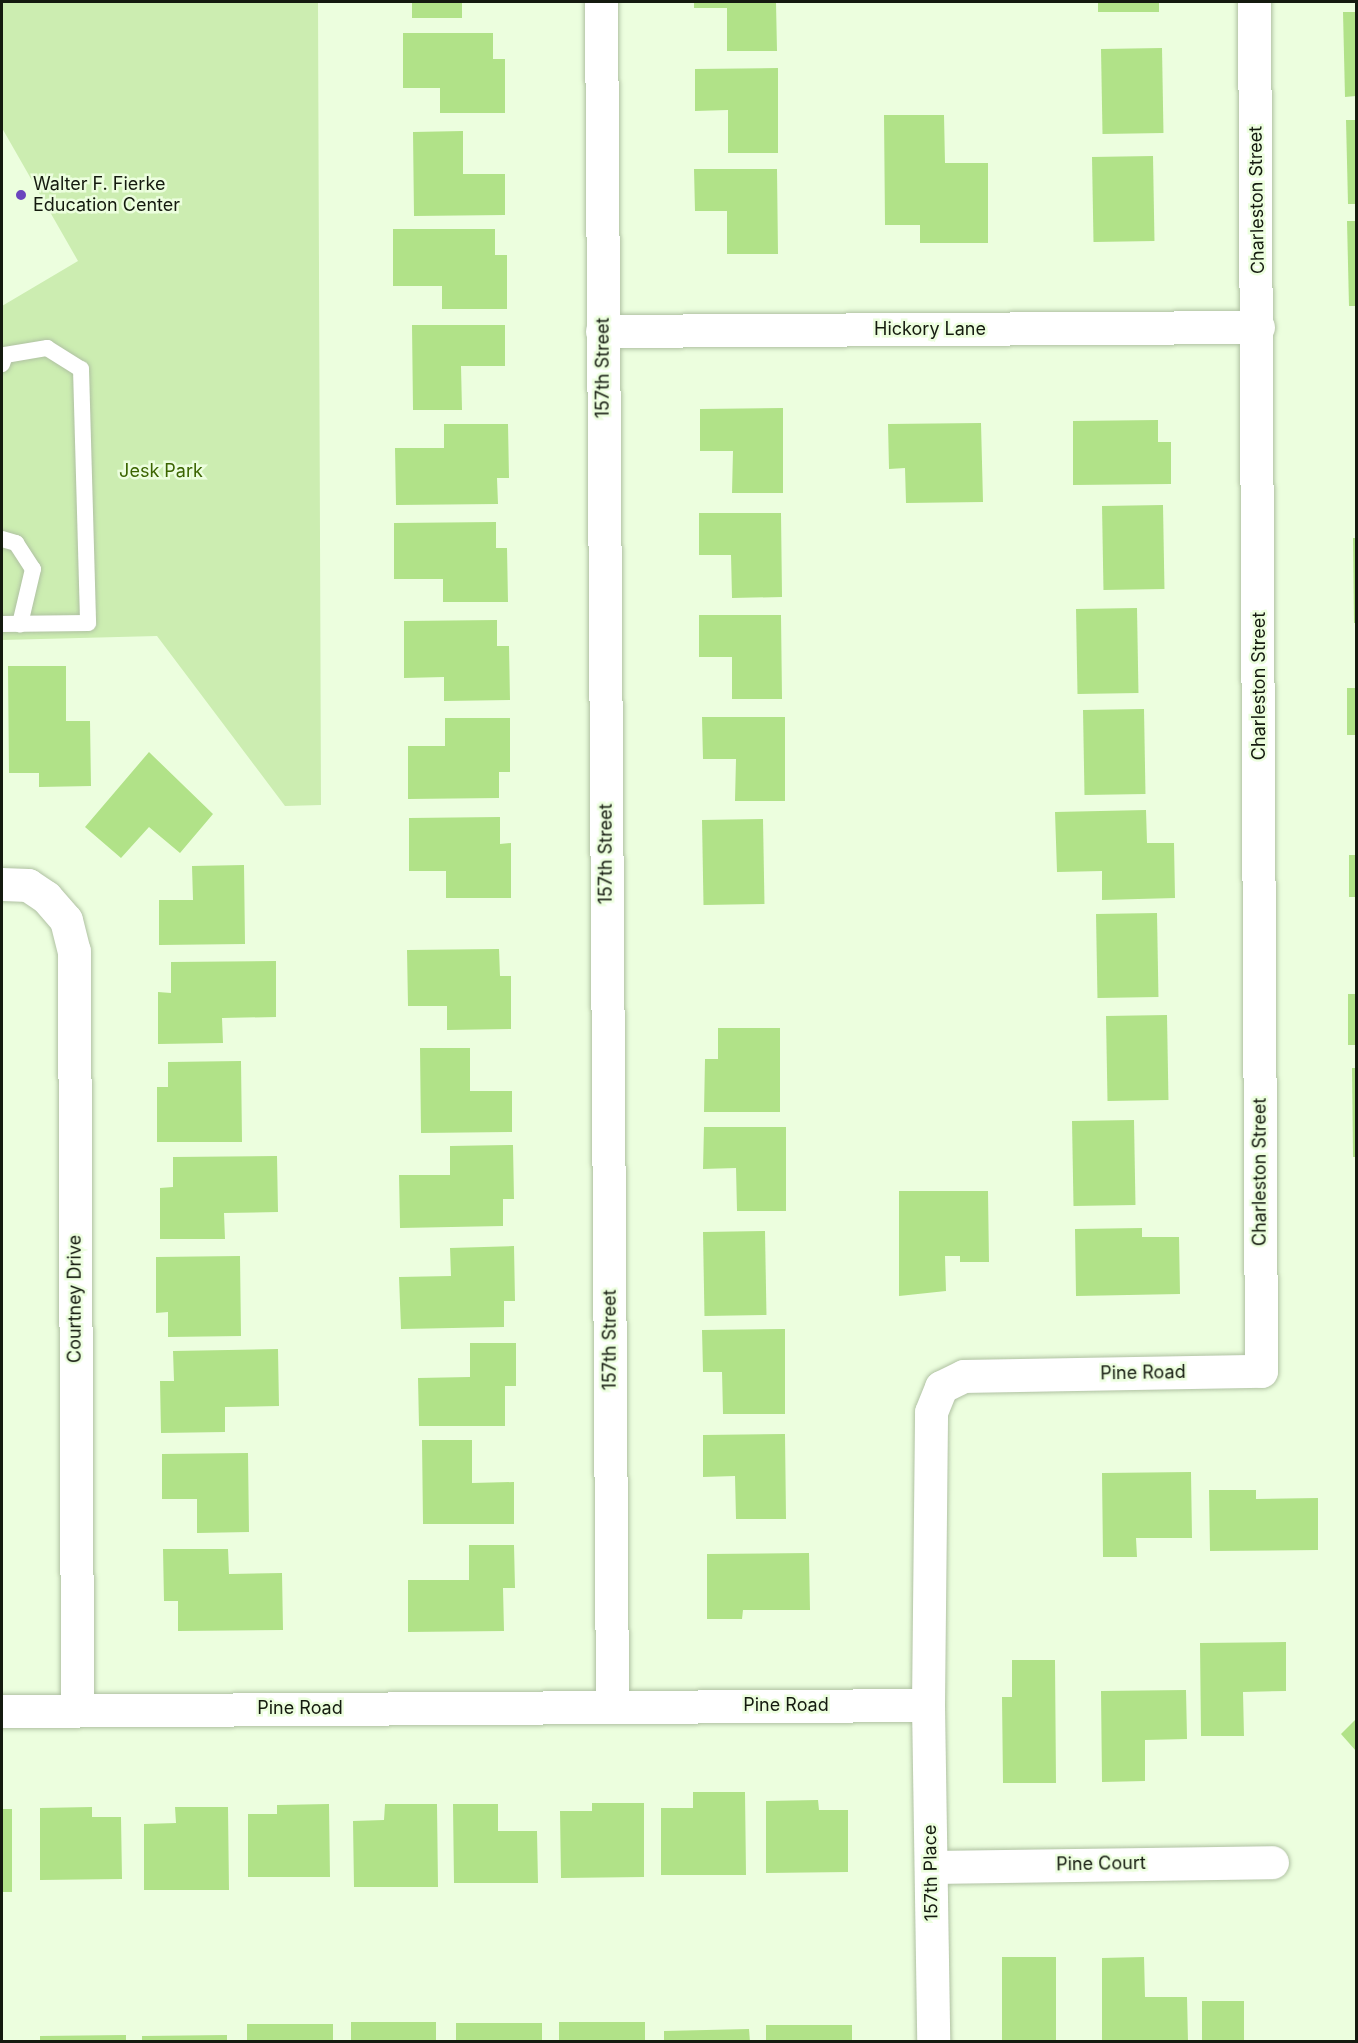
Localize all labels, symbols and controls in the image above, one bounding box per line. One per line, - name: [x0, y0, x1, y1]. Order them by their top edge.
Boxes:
- street label: Charleston Street: [1245, 126, 1269, 274]
- place label: Walter F. Fierke Education Center: [33, 174, 180, 216]
- marker: Walter F. Fierke Education Center: [14, 188, 28, 202]
- street label: 157th Street: [592, 318, 614, 418]
- street label: Hickory Lane: [874, 318, 986, 340]
- park label: Jesk Park: [119, 460, 203, 482]
- street label: Charleston Street: [1248, 612, 1270, 760]
- street label: 157th Street: [595, 804, 617, 904]
- street label: Charleston Street: [1249, 1098, 1271, 1246]
- street label: Courtney Drive: [64, 1235, 86, 1363]
- street label: 157th Street: [599, 1290, 621, 1390]
- street label: Pine Road: [1100, 1361, 1186, 1385]
- street label: Pine Road: [743, 1694, 829, 1716]
- street label: Pine Road: [257, 1697, 343, 1719]
- street label: 157th Place: [919, 1824, 943, 1922]
- street label: Pine Court: [1056, 1852, 1146, 1876]

